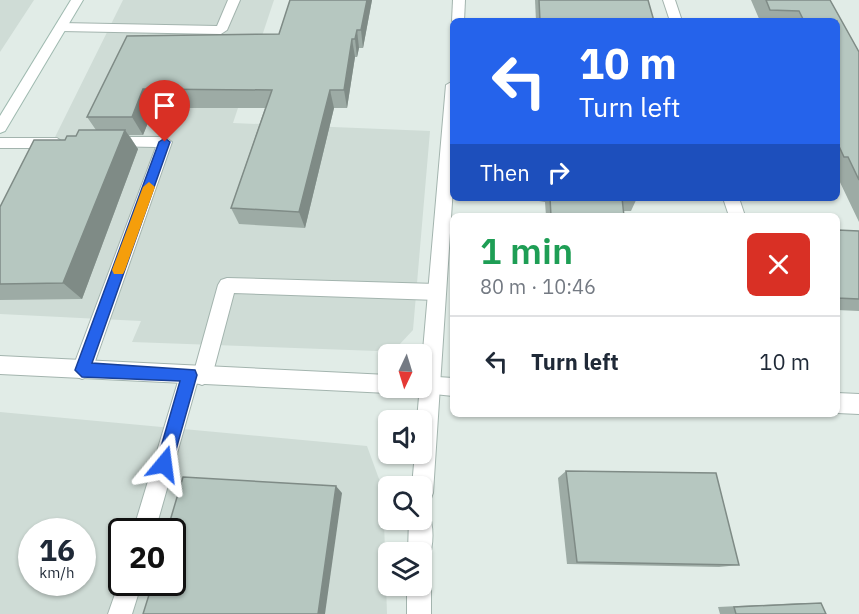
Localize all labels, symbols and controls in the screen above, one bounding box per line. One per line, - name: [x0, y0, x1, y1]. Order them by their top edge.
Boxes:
- text: 10 m: [579, 36, 677, 91]
- icon: left: [480, 42, 558, 120]
- pin: [139, 80, 190, 142]
- icon: arrive: [148, 89, 181, 122]
- text: Turn left: [579, 89, 680, 124]
- icon: right: [542, 156, 575, 189]
- text: Then: [480, 158, 530, 187]
- text: 1 min: [480, 227, 573, 274]
- button: close: [747, 233, 810, 296]
- text: 80 m · 10:46: [480, 273, 596, 300]
- north arrow: [378, 344, 432, 398]
- map controls: [378, 344, 432, 596]
- icon: left: [480, 345, 513, 378]
- text: Turn left: [531, 347, 619, 376]
- text: 10 m: [759, 347, 810, 376]
- button: sound: [378, 410, 432, 464]
- position arrow: [132, 432, 196, 496]
- button: search: [378, 476, 432, 530]
- speed limit sign: 20: [108, 518, 186, 596]
- text: 16: [39, 530, 75, 569]
- button: layers: [378, 542, 432, 596]
- text: km/h: [39, 563, 75, 582]

